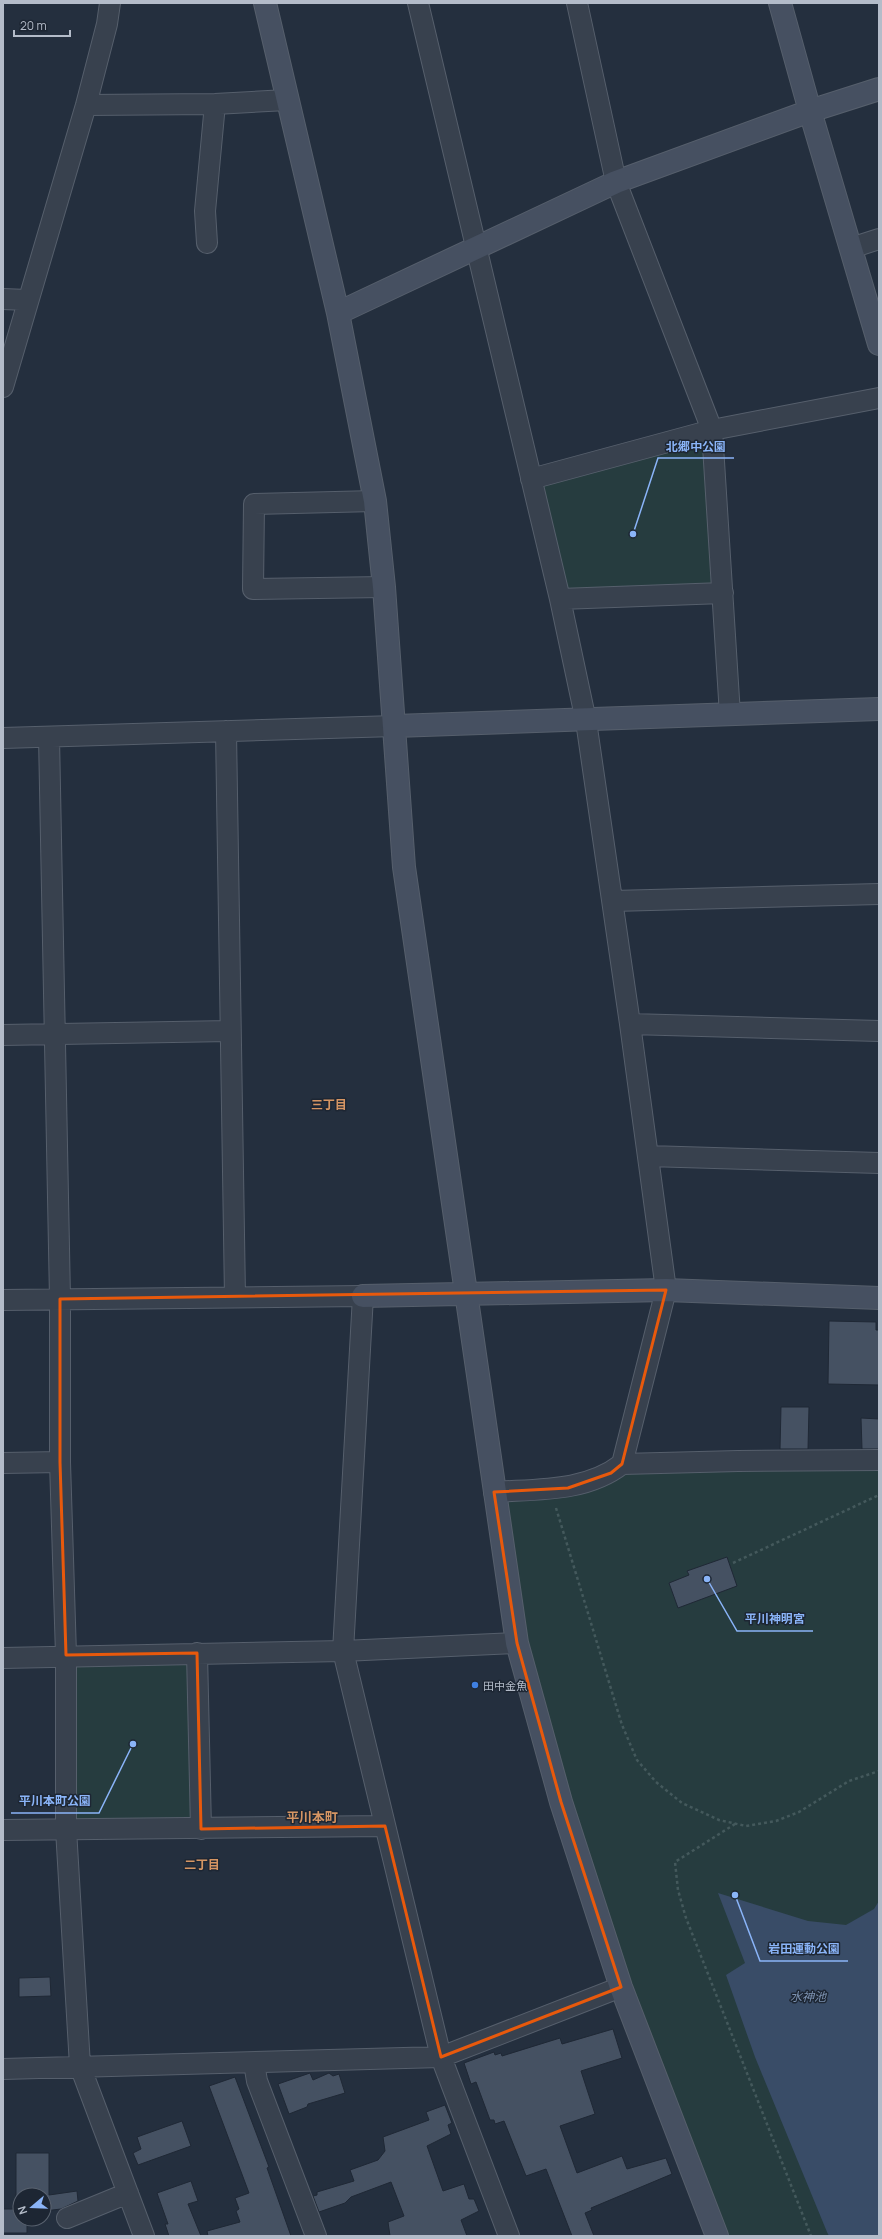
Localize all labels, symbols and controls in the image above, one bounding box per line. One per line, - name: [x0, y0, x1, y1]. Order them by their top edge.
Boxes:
- scale bar: [14, 12, 70, 38]
- text: 20 m: [20, 17, 47, 34]
- callout: 北郷中公園: [658, 434, 734, 458]
- text: 北郷中公園: [666, 438, 726, 455]
- district label: 三丁目: [311, 1096, 347, 1113]
- callout: 平川神明宮: [737, 1607, 813, 1631]
- text: 平川神明宮: [745, 1610, 805, 1627]
- place label: 田中金魚: [483, 1678, 527, 1693]
- marker: 田中金魚: [470, 1680, 480, 1690]
- callout: 平川本町公園: [11, 1789, 99, 1813]
- text: 平川本町公園: [19, 1792, 91, 1809]
- district label: 平川本町: [286, 1808, 338, 1826]
- district label: 二丁目: [184, 1856, 220, 1873]
- callout: 岩田運動公園: [760, 1937, 848, 1961]
- text: 岩田運動公園: [768, 1940, 840, 1957]
- water label: 水神池: [790, 1988, 827, 2005]
- north arrow: [12, 2187, 52, 2227]
- text: N: [14, 2204, 30, 2217]

